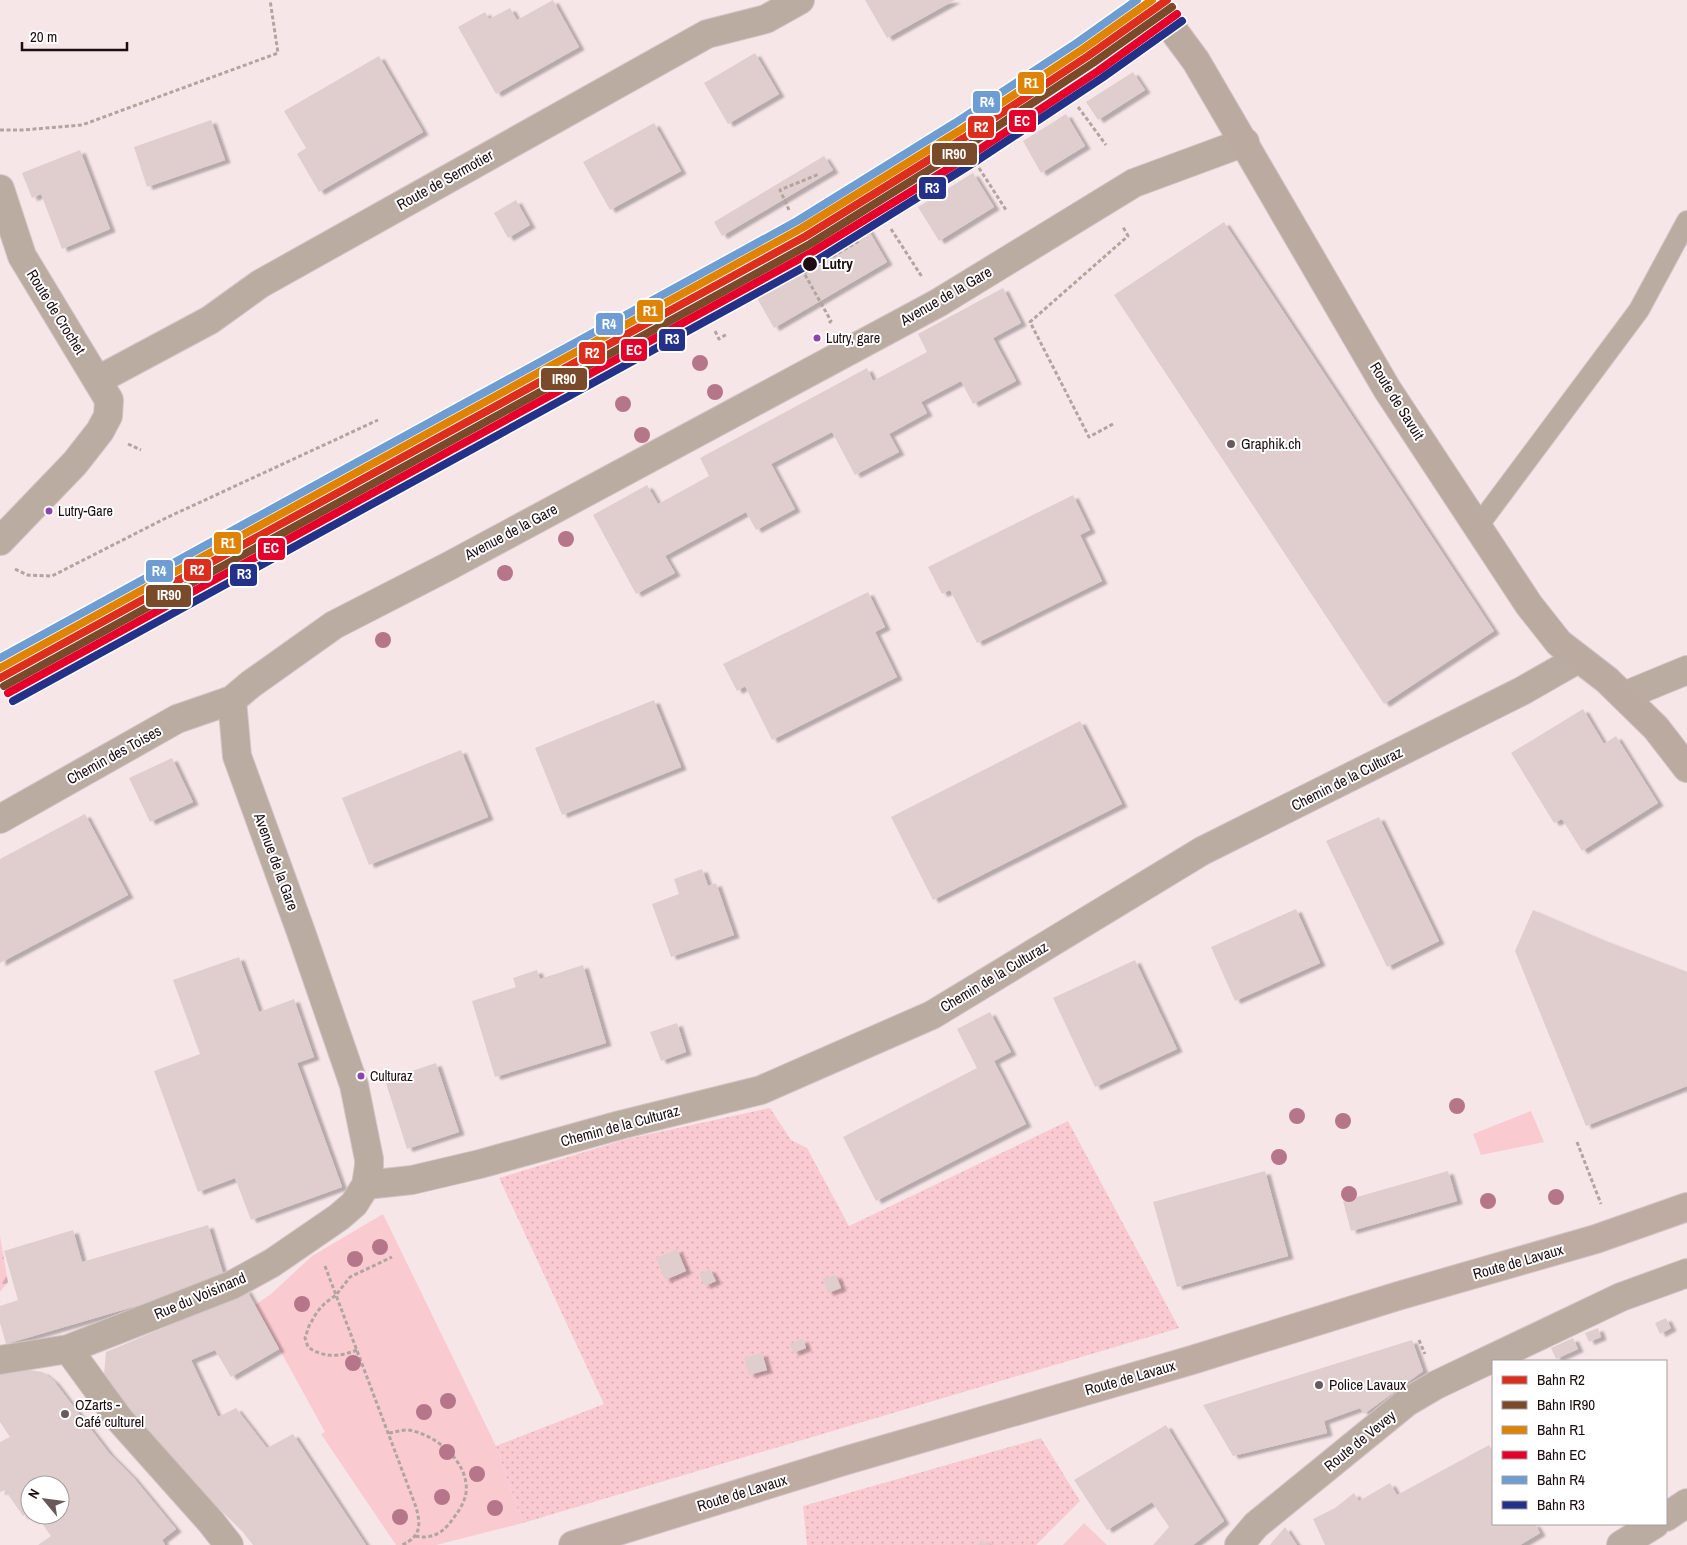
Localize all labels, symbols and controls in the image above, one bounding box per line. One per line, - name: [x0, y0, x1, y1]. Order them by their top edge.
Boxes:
- scale bar: [22, 20, 128, 52]
- text: 20 m: [30, 26, 57, 47]
- line badge: R1: [1017, 71, 1045, 95]
- text: R1: [1024, 74, 1039, 92]
- line badge: R4: [972, 90, 1001, 114]
- text: R4: [980, 93, 995, 111]
- line badge: EC: [1008, 109, 1037, 133]
- text: EC: [1014, 112, 1030, 130]
- line badge: R2: [967, 115, 995, 139]
- text: R2: [974, 118, 988, 136]
- line badge: IR90: [931, 142, 978, 166]
- street label: Route de Sermotier: [393, 144, 497, 215]
- text: IR90: [942, 145, 966, 163]
- line badge: R3: [918, 176, 947, 200]
- text: R3: [925, 179, 939, 197]
- place label: Lutry: [822, 253, 853, 274]
- marker: Lutry: [801, 255, 819, 273]
- street label: Avenue de la Gare: [895, 261, 995, 331]
- street label: Route de Crochet: [22, 265, 91, 359]
- line badge: R1: [636, 299, 664, 323]
- text: R1: [643, 302, 658, 320]
- line badge: R4: [595, 312, 624, 336]
- text: R4: [602, 315, 617, 333]
- line badge: R3: [658, 328, 686, 352]
- place label: Lutry, gare: [826, 329, 880, 347]
- text: R3: [665, 330, 679, 348]
- marker: Lutry, gare: [812, 333, 822, 343]
- line badge: EC: [620, 338, 648, 362]
- line badge: R2: [578, 341, 606, 365]
- text: EC: [626, 341, 642, 359]
- text: R2: [585, 344, 599, 362]
- street label: Route de Savuit: [1365, 358, 1430, 444]
- line badge: IR90: [540, 367, 588, 391]
- text: IR90: [552, 370, 576, 388]
- place label: Graphik.ch: [1241, 433, 1301, 454]
- marker: Graphik.ch: [1225, 438, 1237, 450]
- street label: Avenue de la Gare: [460, 498, 561, 565]
- place label: Lutry-Gare: [58, 502, 113, 520]
- marker: Lutry-Gare: [44, 506, 54, 516]
- line badge: R1: [213, 531, 242, 555]
- text: R1: [221, 534, 236, 552]
- line badge: EC: [257, 537, 286, 561]
- text: EC: [263, 539, 279, 557]
- line badge: R2: [183, 558, 212, 582]
- line badge: R4: [145, 559, 174, 583]
- text: R2: [190, 561, 204, 579]
- text: R4: [152, 562, 167, 580]
- line badge: R3: [229, 563, 258, 587]
- text: R3: [237, 565, 251, 583]
- line badge: IR90: [145, 584, 192, 608]
- text: IR90: [157, 586, 181, 604]
- street label: Chemin des Toises: [63, 720, 165, 789]
- street label: Chemin de la Culturaz: [1287, 741, 1406, 816]
- street label: Avenue de la Gare: [249, 809, 304, 914]
- street label: Chemin de la Culturaz: [936, 936, 1052, 1017]
- place label: Culturaz: [370, 1067, 413, 1085]
- marker: Culturaz: [356, 1071, 366, 1081]
- street label: Chemin de la Culturaz: [558, 1100, 682, 1151]
- street label: Route de Lavaux: [1470, 1238, 1566, 1284]
- street label: Rue du Voisinand: [151, 1267, 249, 1324]
- street label: Route de Lavaux: [1082, 1354, 1178, 1400]
- legend: [1492, 1360, 1667, 1525]
- text: Bahn R2: [1537, 1369, 1585, 1390]
- place label: Police Lavaux: [1329, 1374, 1407, 1395]
- marker: Police Lavaux: [1313, 1379, 1325, 1391]
- place label: OZarts - Café culturel: [75, 1394, 144, 1432]
- text: Bahn IR90: [1537, 1394, 1595, 1415]
- street label: Route de Vevey: [1319, 1405, 1401, 1476]
- marker: OZarts - Café culturel: [59, 1408, 71, 1420]
- text: Bahn R1: [1537, 1419, 1585, 1440]
- text: Bahn EC: [1537, 1444, 1586, 1465]
- street label: Route de Lavaux: [694, 1469, 790, 1516]
- text: Bahn R4: [1537, 1469, 1585, 1490]
- north arrow: [20, 1475, 70, 1525]
- text: N: [24, 1486, 44, 1502]
- text: Bahn R3: [1537, 1494, 1585, 1515]

